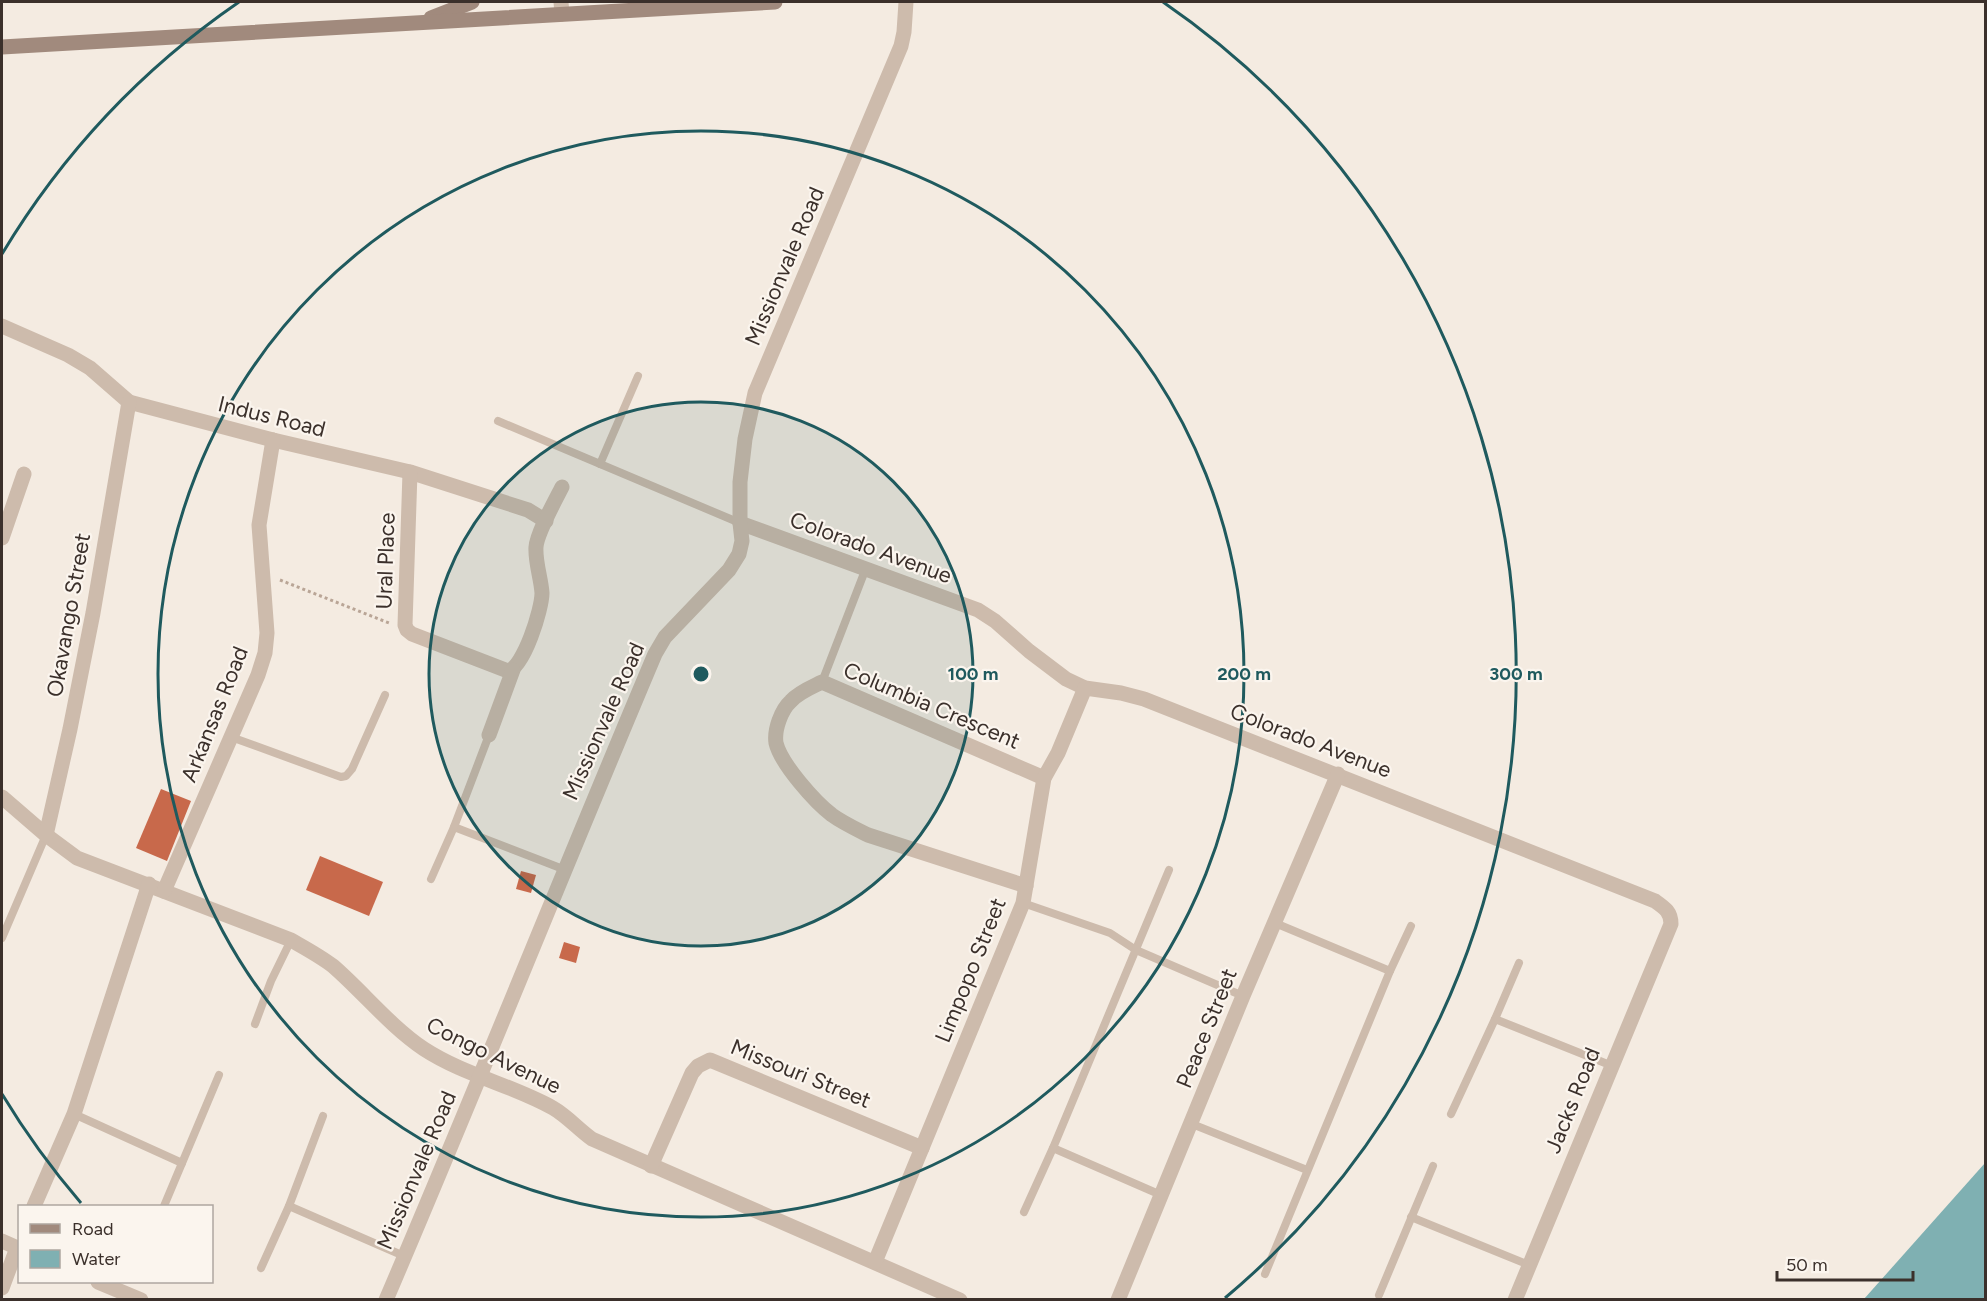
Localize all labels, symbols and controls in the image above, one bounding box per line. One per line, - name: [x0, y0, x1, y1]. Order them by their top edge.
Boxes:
- street label: Missionvale Road: [739, 183, 830, 349]
- street label: Indus Road: [215, 390, 328, 443]
- street label: Colorado Avenue: [786, 506, 955, 589]
- street label: Ural Place: [370, 512, 401, 610]
- street label: Okavango Street: [41, 531, 96, 699]
- street label: Missionvale Road: [557, 638, 650, 804]
- street label: Arkansas Road: [175, 642, 254, 786]
- street label: Columbia Crescent: [839, 656, 1024, 755]
- text: 100 m: [948, 663, 998, 685]
- text: 200 m: [1217, 663, 1271, 685]
- text: 300 m: [1489, 663, 1543, 685]
- centre of rings: [691, 664, 711, 684]
- street label: Colorado Avenue: [1226, 697, 1395, 784]
- street label: Limpopo Street: [929, 894, 1012, 1047]
- street label: Peace Street: [1170, 964, 1243, 1092]
- street label: Congo Avenue: [422, 1011, 565, 1100]
- street label: Missouri Street: [727, 1033, 875, 1114]
- street label: Jacks Road: [1539, 1043, 1606, 1157]
- street label: Missionvale Road: [371, 1087, 462, 1253]
- legend: [18, 1205, 213, 1283]
- text: Road: [72, 1218, 113, 1240]
- scale bar: [1777, 1244, 1914, 1282]
- text: Water: [72, 1248, 120, 1270]
- text: 50 m: [1786, 1254, 1828, 1276]

